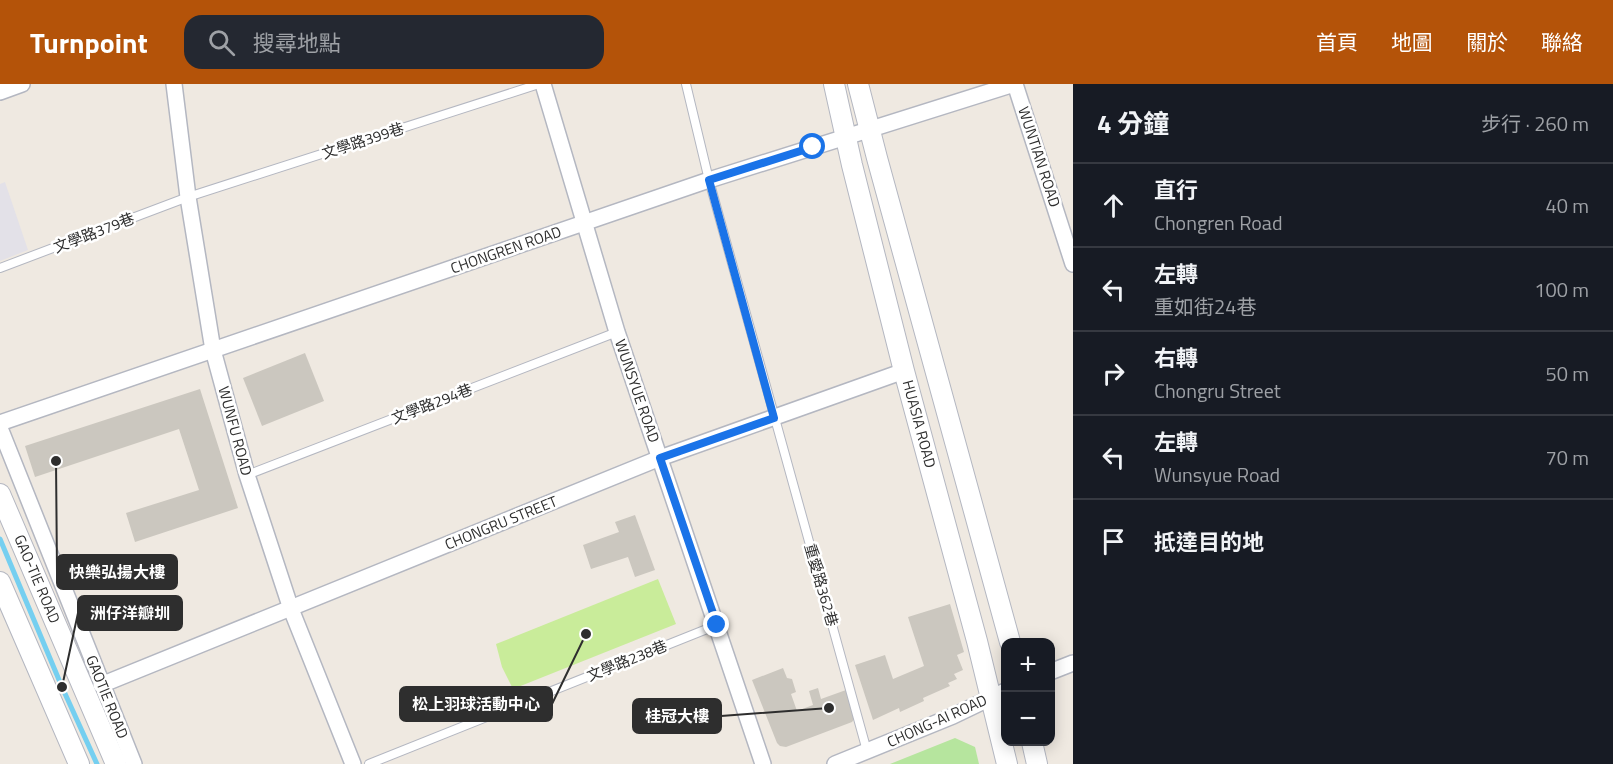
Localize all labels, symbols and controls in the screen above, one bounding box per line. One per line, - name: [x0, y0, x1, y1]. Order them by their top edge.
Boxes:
- search box: [184, 15, 604, 69]
- text: Turnpoint: [30, 21, 148, 64]
- icon: search: [205, 26, 238, 59]
- text: 搜尋地點: [253, 26, 341, 60]
- text: 首頁: [1316, 26, 1358, 58]
- text: 地圖: [1391, 26, 1433, 58]
- text: 關於: [1466, 26, 1508, 58]
- text: 聯絡: [1541, 26, 1583, 58]
- street label: WUNTIAN ROAD: [1012, 104, 1067, 210]
- text: 4 分鐘: [1097, 104, 1169, 143]
- text: 步行 · 260 m: [1481, 108, 1589, 139]
- street label: 文學路399巷: [319, 116, 407, 165]
- route start: [799, 133, 825, 159]
- text: 直行: [1154, 173, 1198, 207]
- icon: ahead: [1097, 189, 1130, 222]
- text: 40 m: [1545, 190, 1589, 221]
- street label: 文學路379巷: [50, 207, 138, 259]
- text: Chongren Road: [1154, 207, 1282, 238]
- street label: CHONGREN ROAD: [447, 220, 564, 279]
- text: 左轉: [1154, 257, 1198, 291]
- icon: left: [1097, 273, 1130, 306]
- text: 100 m: [1534, 274, 1589, 305]
- text: 重如街24巷: [1154, 291, 1256, 322]
- street label: WUNSYUE ROAD: [609, 336, 666, 446]
- text: 右轉: [1154, 341, 1198, 375]
- icon: right: [1097, 357, 1130, 390]
- text: 50 m: [1545, 358, 1589, 389]
- text: Chongru Street: [1154, 375, 1281, 406]
- street label: HUASIA ROAD: [897, 377, 942, 470]
- street label: 文學路294巷: [388, 378, 476, 430]
- street label: WUNFU ROAD: [213, 384, 258, 478]
- text: 左轉: [1154, 425, 1198, 459]
- icon: left: [1097, 441, 1130, 474]
- text: 70 m: [1545, 442, 1589, 473]
- text: Wunsyue Road: [1154, 459, 1280, 490]
- street label: CHONGRU STREET: [441, 489, 561, 556]
- icon: arrive: [1097, 525, 1130, 558]
- text: 抵達目的地: [1154, 525, 1264, 559]
- street label: GAO-TIE ROAD: [8, 531, 66, 627]
- street label: 重愛路362巷: [799, 541, 844, 629]
- callout: 快樂弘揚大樓: [57, 555, 177, 589]
- text: 快樂弘揚大樓: [69, 560, 165, 584]
- callout: 洲仔洋瓣圳: [78, 596, 182, 630]
- text: 洲仔洋瓣圳: [90, 601, 170, 625]
- route end: [703, 611, 729, 637]
- street label: 文學路238巷: [583, 634, 671, 687]
- map controls: [1001, 638, 1055, 746]
- button: +: [1001, 638, 1055, 692]
- street label: GAOTIE ROAD: [80, 652, 135, 742]
- callout: 松上羽球活動中心: [400, 687, 552, 721]
- street label: CHONG-AI ROAD: [883, 688, 991, 753]
- text: 松上羽球活動中心: [412, 692, 540, 716]
- button: −: [1001, 692, 1055, 746]
- callout: 桂冠大樓: [633, 699, 721, 733]
- text: 桂冠大樓: [645, 704, 709, 728]

